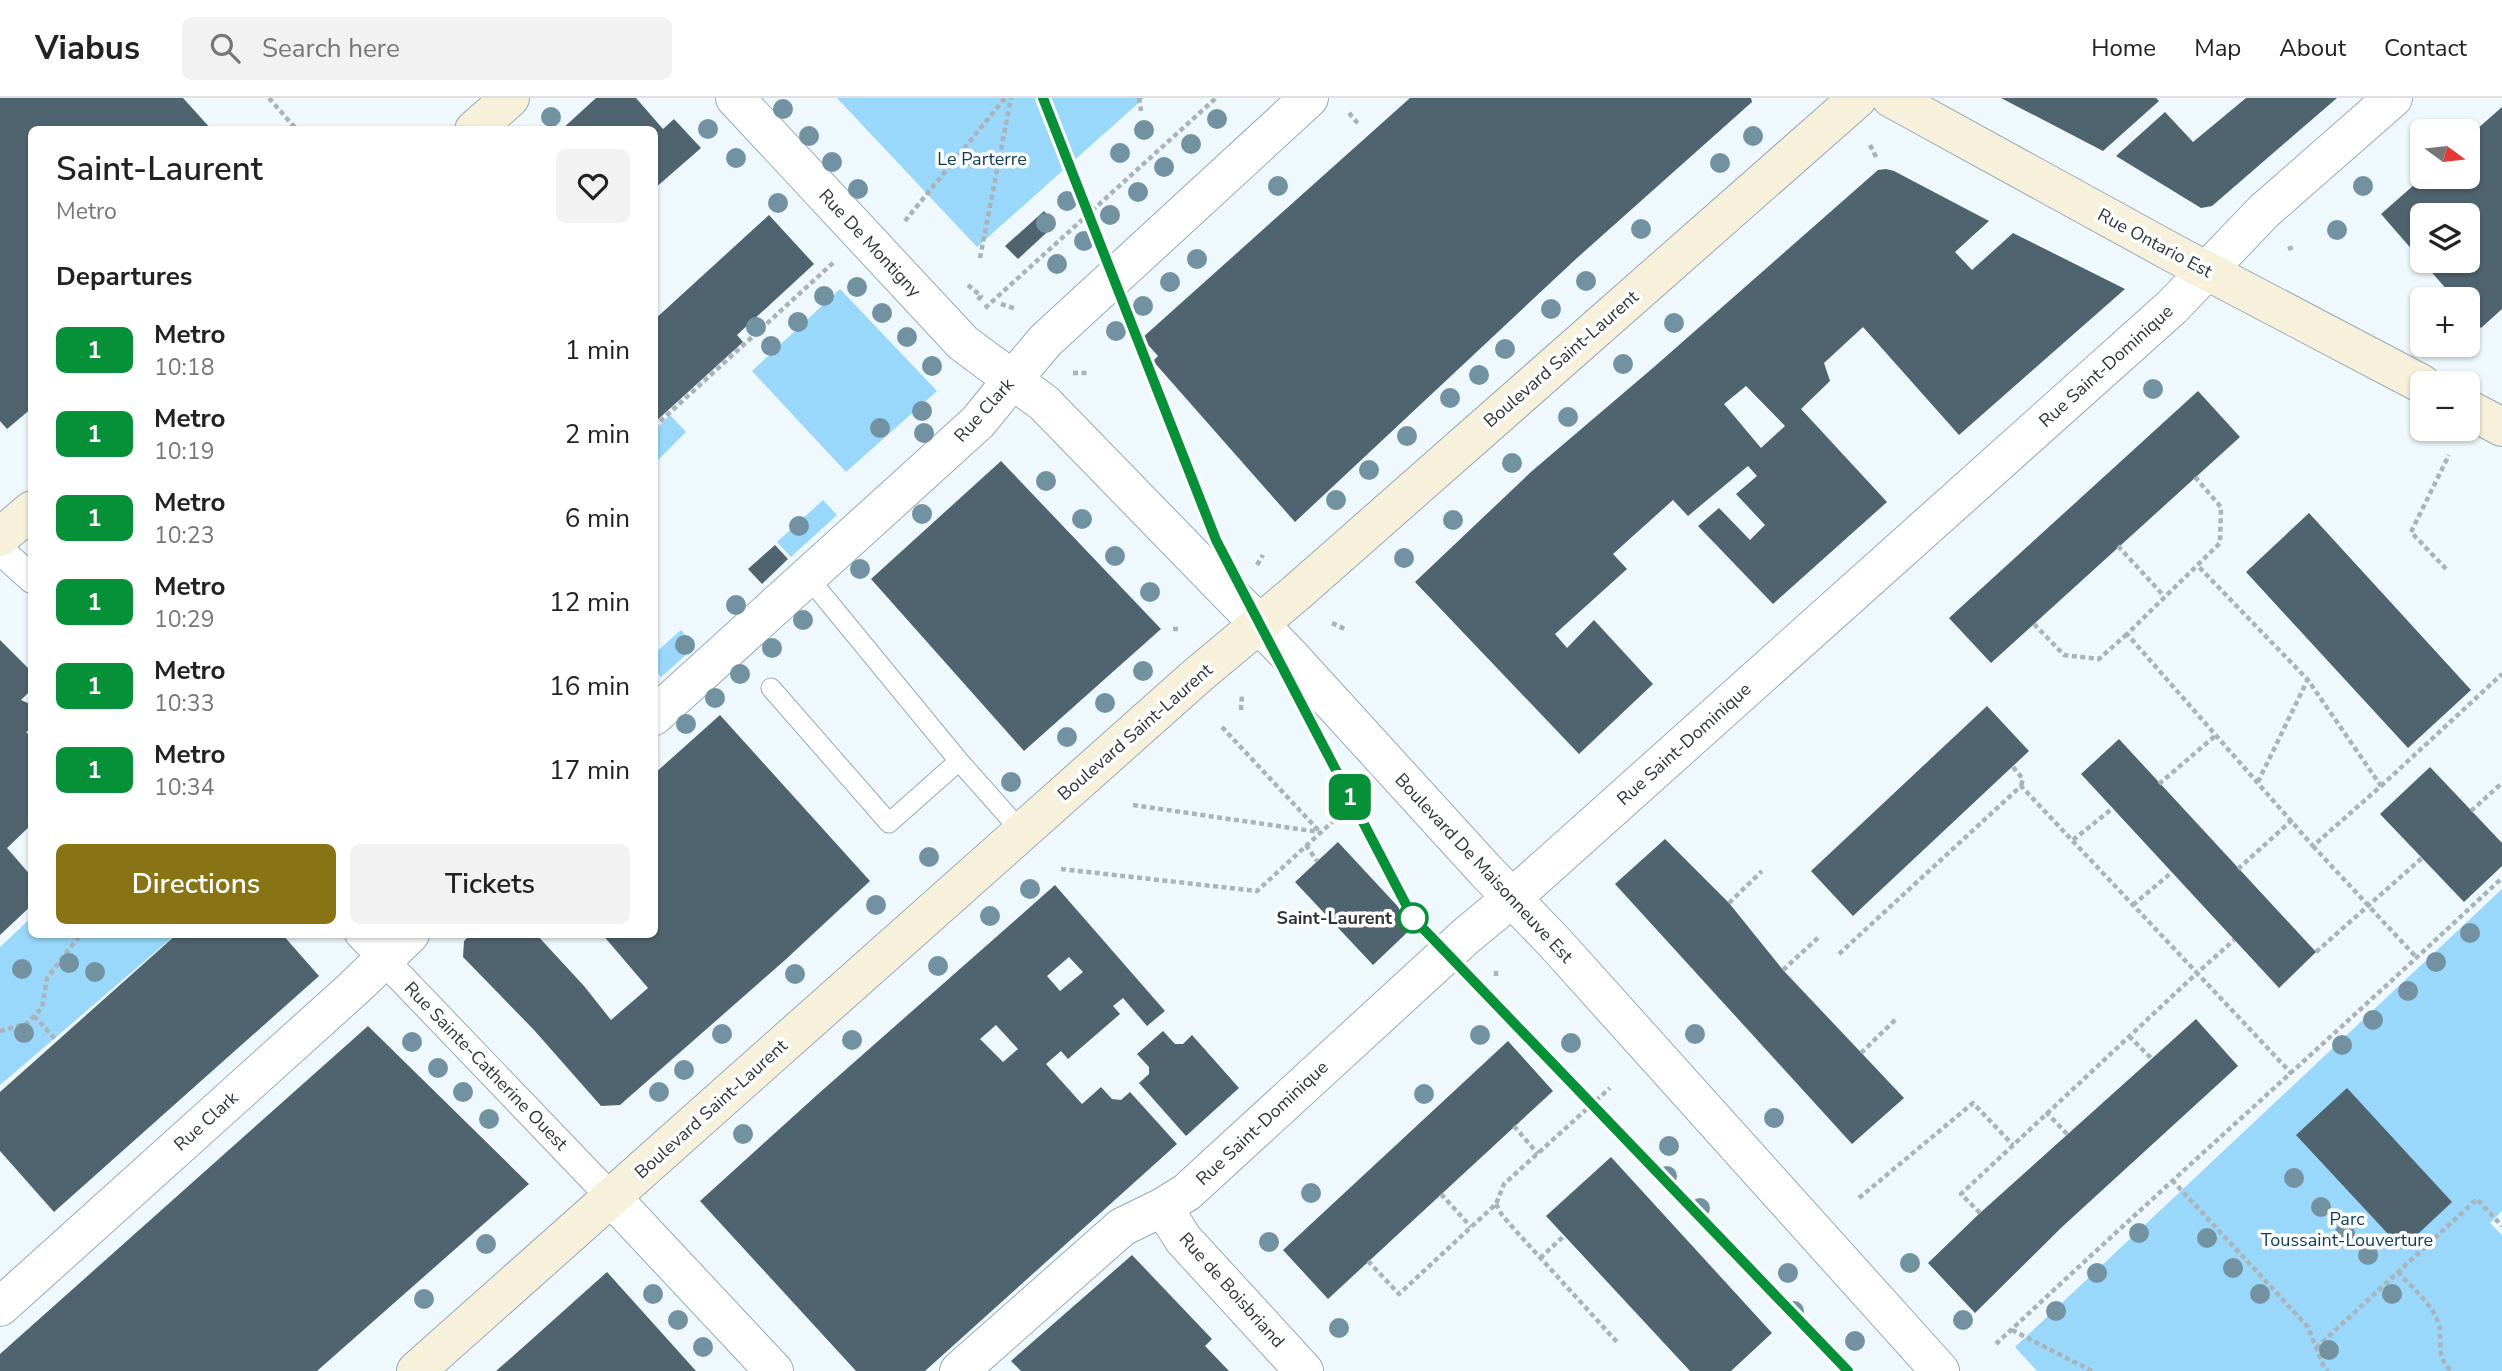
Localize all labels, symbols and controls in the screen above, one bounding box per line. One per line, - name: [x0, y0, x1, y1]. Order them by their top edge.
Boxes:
- search box: [182, 17, 672, 80]
- text: Viabus: [35, 26, 140, 71]
- icon: search: [206, 29, 244, 67]
- text: Search here: [262, 31, 400, 66]
- text: Home: [2091, 32, 2156, 64]
- text: Map: [2194, 32, 2241, 64]
- text: About: [2279, 32, 2346, 64]
- text: Contact: [2384, 32, 2467, 64]
- north arrow: [2410, 119, 2480, 189]
- map controls: [2410, 119, 2480, 441]
- text: Saint-Laurent: [56, 147, 263, 192]
- park label: Le Parterre: [937, 147, 1027, 171]
- button: heart: [556, 149, 630, 223]
- street label: Rue De Montigny: [814, 184, 927, 303]
- text: Metro: [56, 196, 117, 227]
- street label: Rue Ontario Est: [2093, 203, 2217, 284]
- button: layers: [2410, 203, 2480, 273]
- text: Departures: [56, 259, 192, 294]
- street label: Boulevard Saint-Laurent: [1479, 285, 1644, 433]
- button: +: [2410, 287, 2480, 357]
- street label: Rue Saint-Dominique: [2034, 299, 2178, 433]
- text: Metro: [154, 317, 226, 352]
- text: 1 min: [565, 333, 630, 368]
- text: 1: [87, 334, 102, 366]
- text: 10:18: [154, 352, 214, 383]
- button: −: [2410, 371, 2480, 441]
- street label: Rue Clark: [949, 372, 1020, 447]
- text: Metro: [154, 401, 226, 436]
- text: 2 min: [565, 417, 630, 452]
- text: 1: [87, 418, 102, 450]
- text: 10:19: [154, 436, 214, 467]
- text: Metro: [154, 485, 226, 520]
- text: 6 min: [565, 501, 630, 536]
- text: 1: [87, 502, 102, 534]
- text: 10:23: [154, 520, 214, 551]
- text: Metro: [154, 569, 226, 604]
- text: 12 min: [549, 585, 630, 620]
- text: 1: [87, 586, 102, 618]
- text: 10:29: [154, 604, 214, 635]
- text: Metro: [154, 653, 226, 688]
- street label: Boulevard Saint-Laurent: [1053, 658, 1218, 806]
- text: 16 min: [549, 669, 630, 704]
- text: 1: [87, 670, 102, 702]
- street label: Rue Saint-Dominique: [1612, 677, 1756, 811]
- text: 10:33: [154, 688, 214, 719]
- text: Metro: [154, 737, 226, 772]
- text: 17 min: [549, 753, 630, 788]
- text: 1: [87, 754, 102, 786]
- street label: Boulevard De Maisonneuve Est: [1390, 768, 1579, 969]
- text: 10:34: [154, 772, 214, 803]
- line badge: 1: [1327, 774, 1373, 820]
- text: 1: [1343, 781, 1357, 813]
- button: Directions: [56, 844, 336, 924]
- button: Tickets: [350, 844, 630, 924]
- marker: Saint-Laurent: [1398, 903, 1428, 933]
- place label: Saint-Laurent: [1277, 906, 1392, 930]
- street label: Rue Sainte-Catherine Ouest: [399, 976, 574, 1156]
- street label: Boulevard Saint-Laurent: [630, 1033, 793, 1184]
- street label: Rue Saint-Dominique: [1191, 1055, 1333, 1191]
- street label: Rue Clark: [169, 1085, 244, 1156]
- park label: Parc Toussaint-Louverture: [2261, 1207, 2433, 1252]
- street label: Rue de Boisbriand: [1174, 1227, 1290, 1353]

